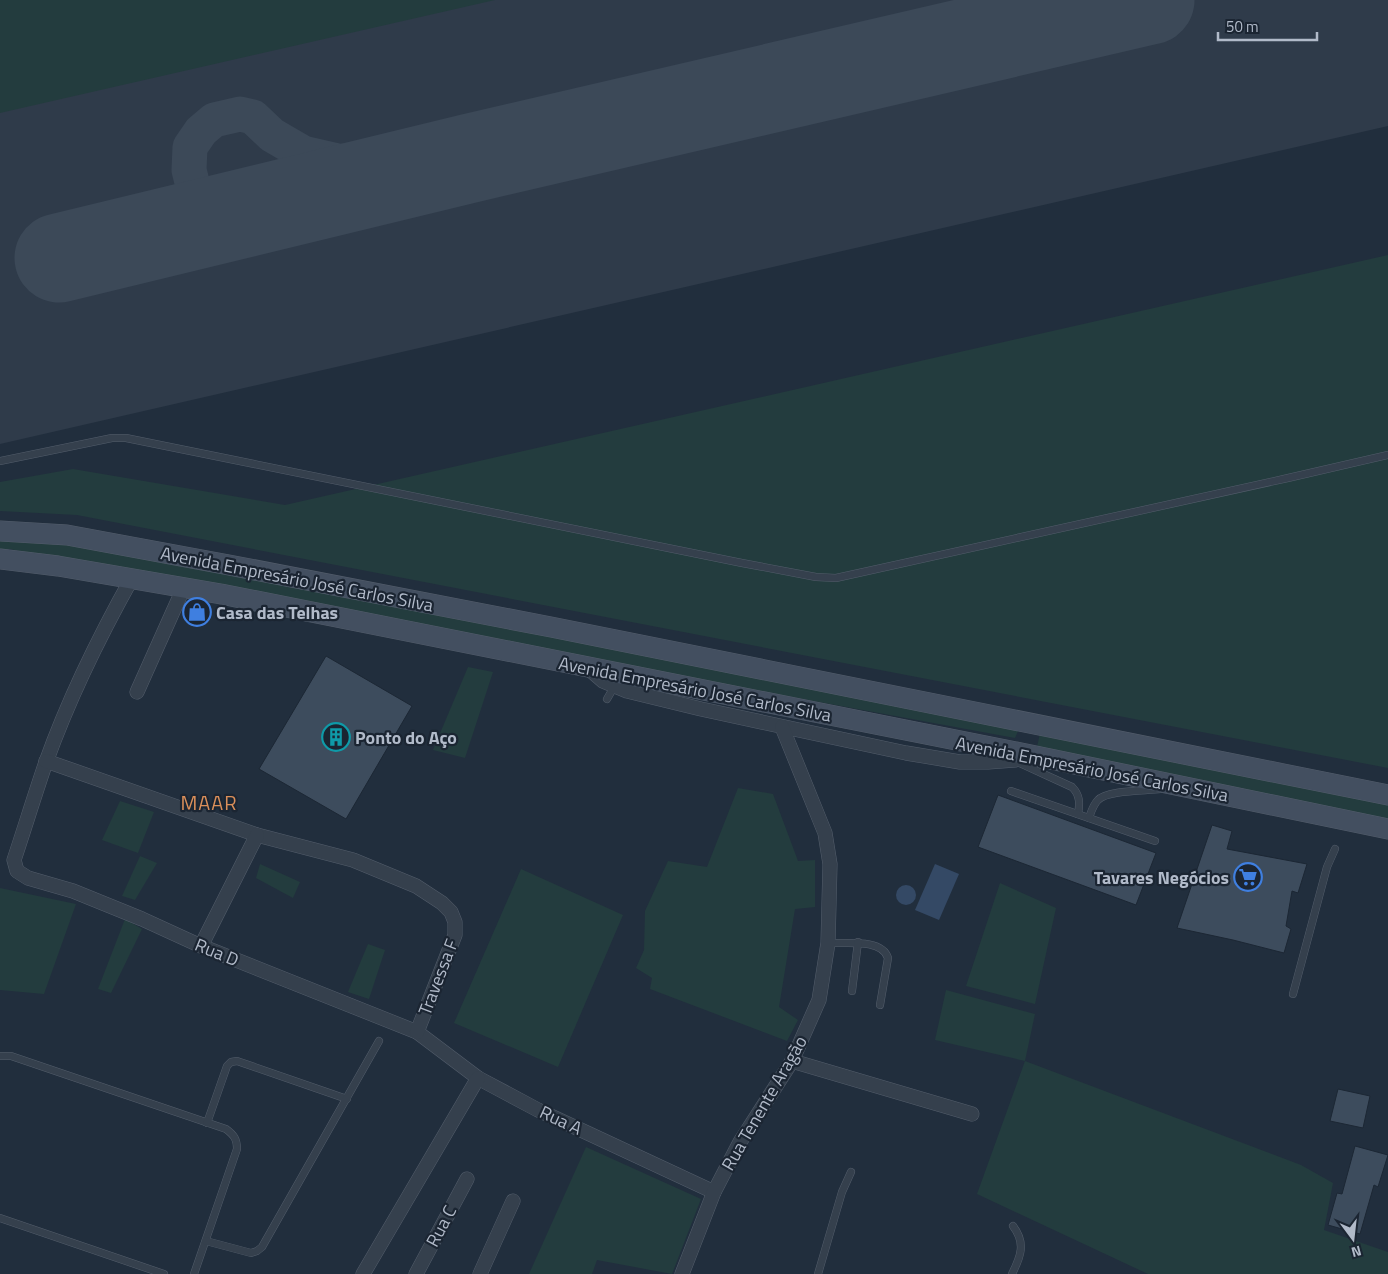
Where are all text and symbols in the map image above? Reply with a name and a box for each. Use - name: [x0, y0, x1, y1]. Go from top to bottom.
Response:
- scale bar: [1218, 10, 1317, 42]
- text: 50 m: [1226, 15, 1259, 38]
- street label: Avenida Empresário José Carlos Silva: [158, 539, 436, 619]
- shop icon: Casa das Telhas: [182, 597, 212, 627]
- place label: Casa das Telhas: [216, 599, 338, 626]
- street label: Avenida Empresário José Carlos Silva: [556, 649, 834, 729]
- building icon: Ponto do Aço: [321, 722, 351, 752]
- place label: Ponto do Aço: [355, 724, 457, 751]
- street label: Avenida Empresário José Carlos Silva: [953, 729, 1231, 809]
- district label: MAAR: [181, 787, 237, 818]
- supermarket icon: Tavares Negócios: [1233, 862, 1263, 892]
- place label: Tavares Negócios: [1094, 864, 1229, 891]
- street label: Rua D: [191, 931, 243, 973]
- street label: Travessa F: [411, 935, 465, 1019]
- street label: Rua Tenente Aragão: [714, 1030, 814, 1176]
- street label: Rua A: [535, 1098, 587, 1142]
- street label: Rua C: [419, 1200, 463, 1251]
- north arrow: [1328, 1214, 1378, 1264]
- text: N: [1349, 1241, 1364, 1263]

